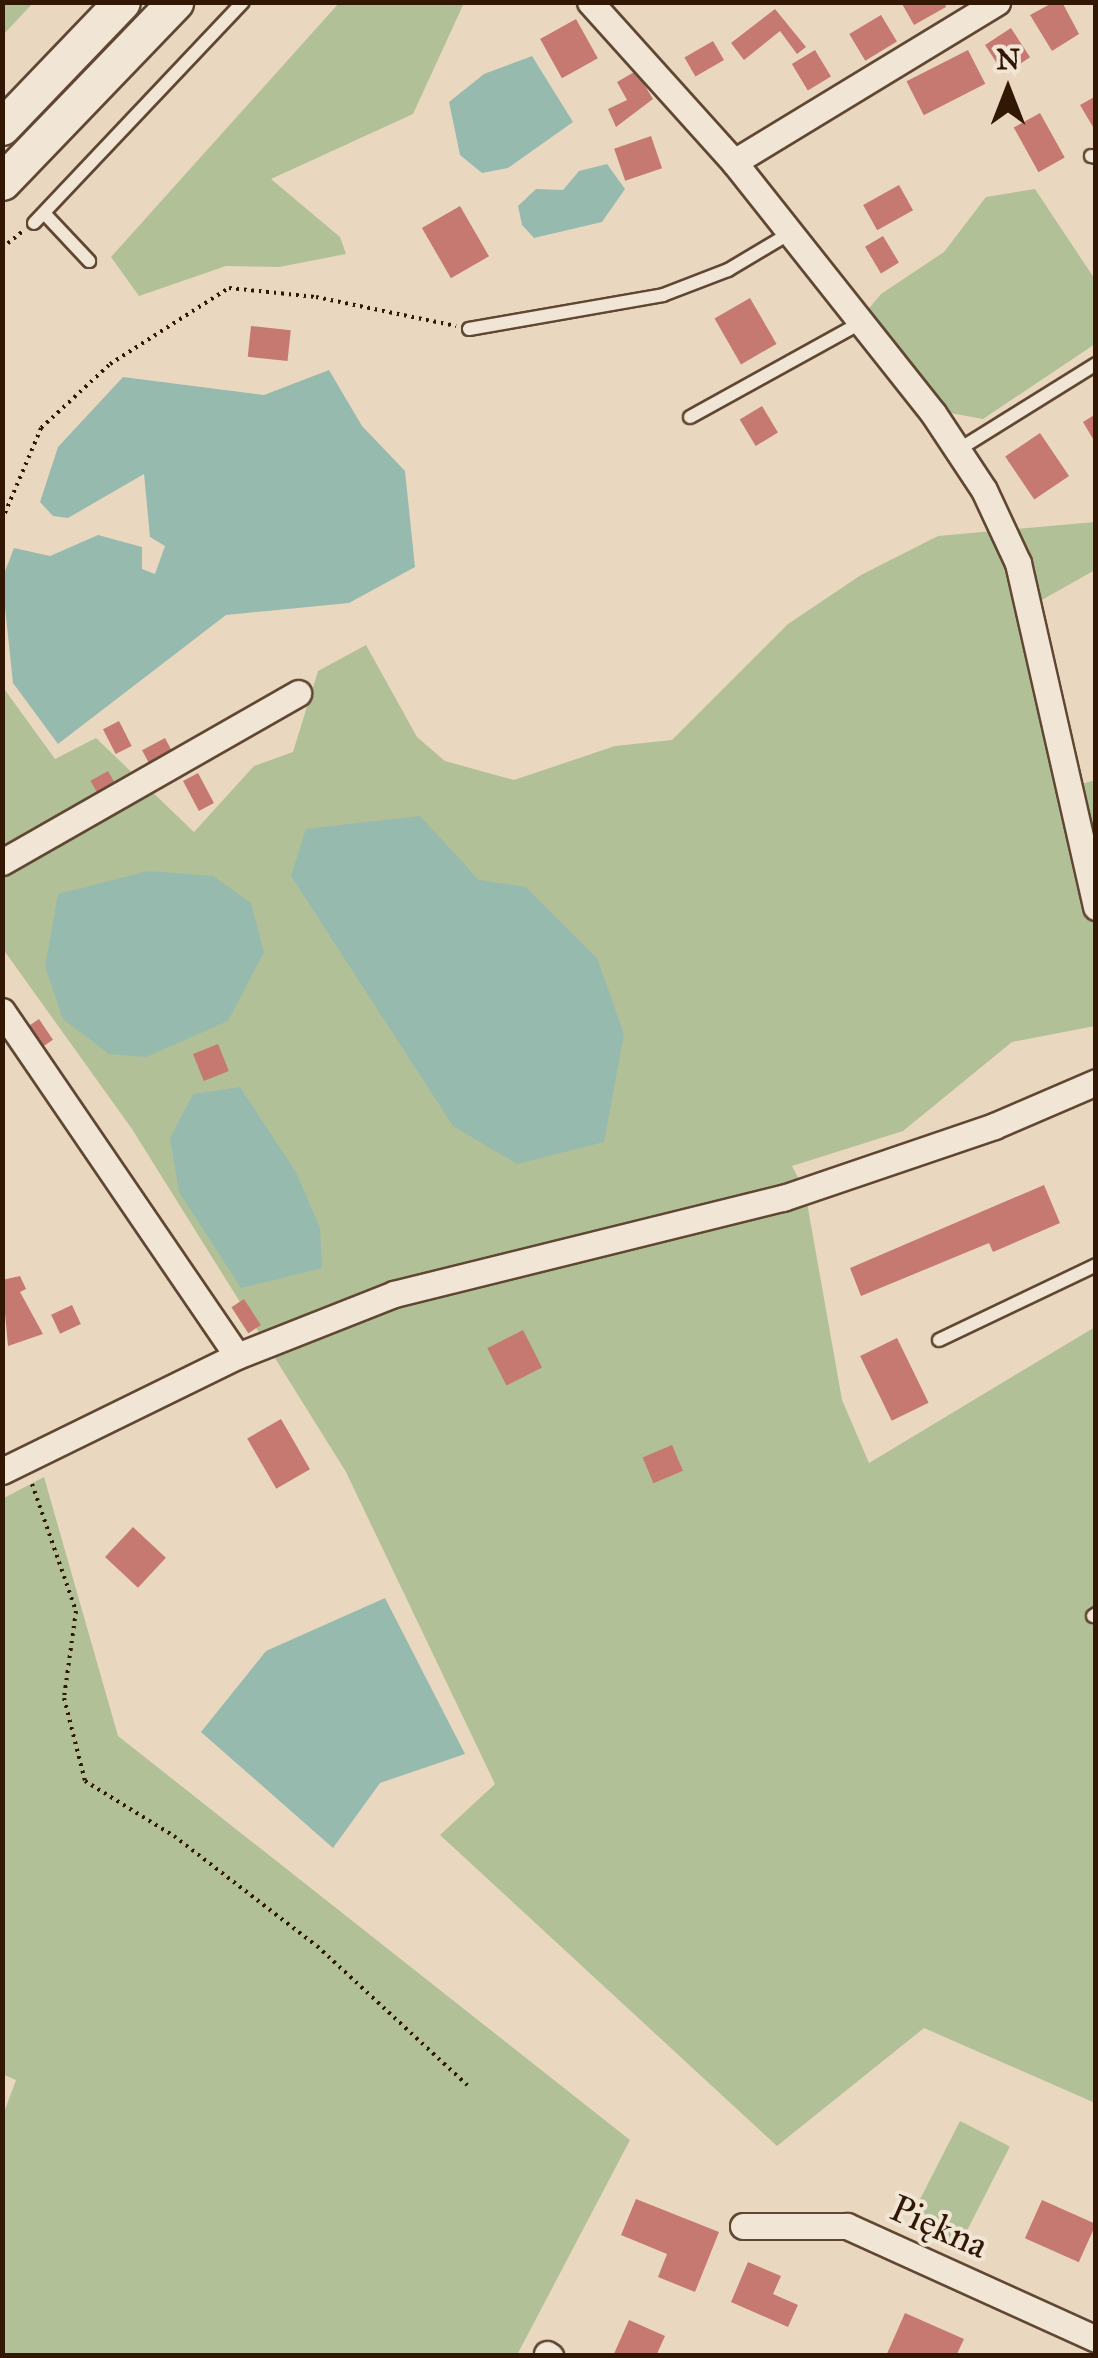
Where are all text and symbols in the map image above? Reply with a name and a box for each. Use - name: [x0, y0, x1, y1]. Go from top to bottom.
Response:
- north arrow: [958, 40, 1058, 140]
- text: N: [996, 42, 1020, 77]
- street label: Piękna: [883, 2185, 995, 2269]

